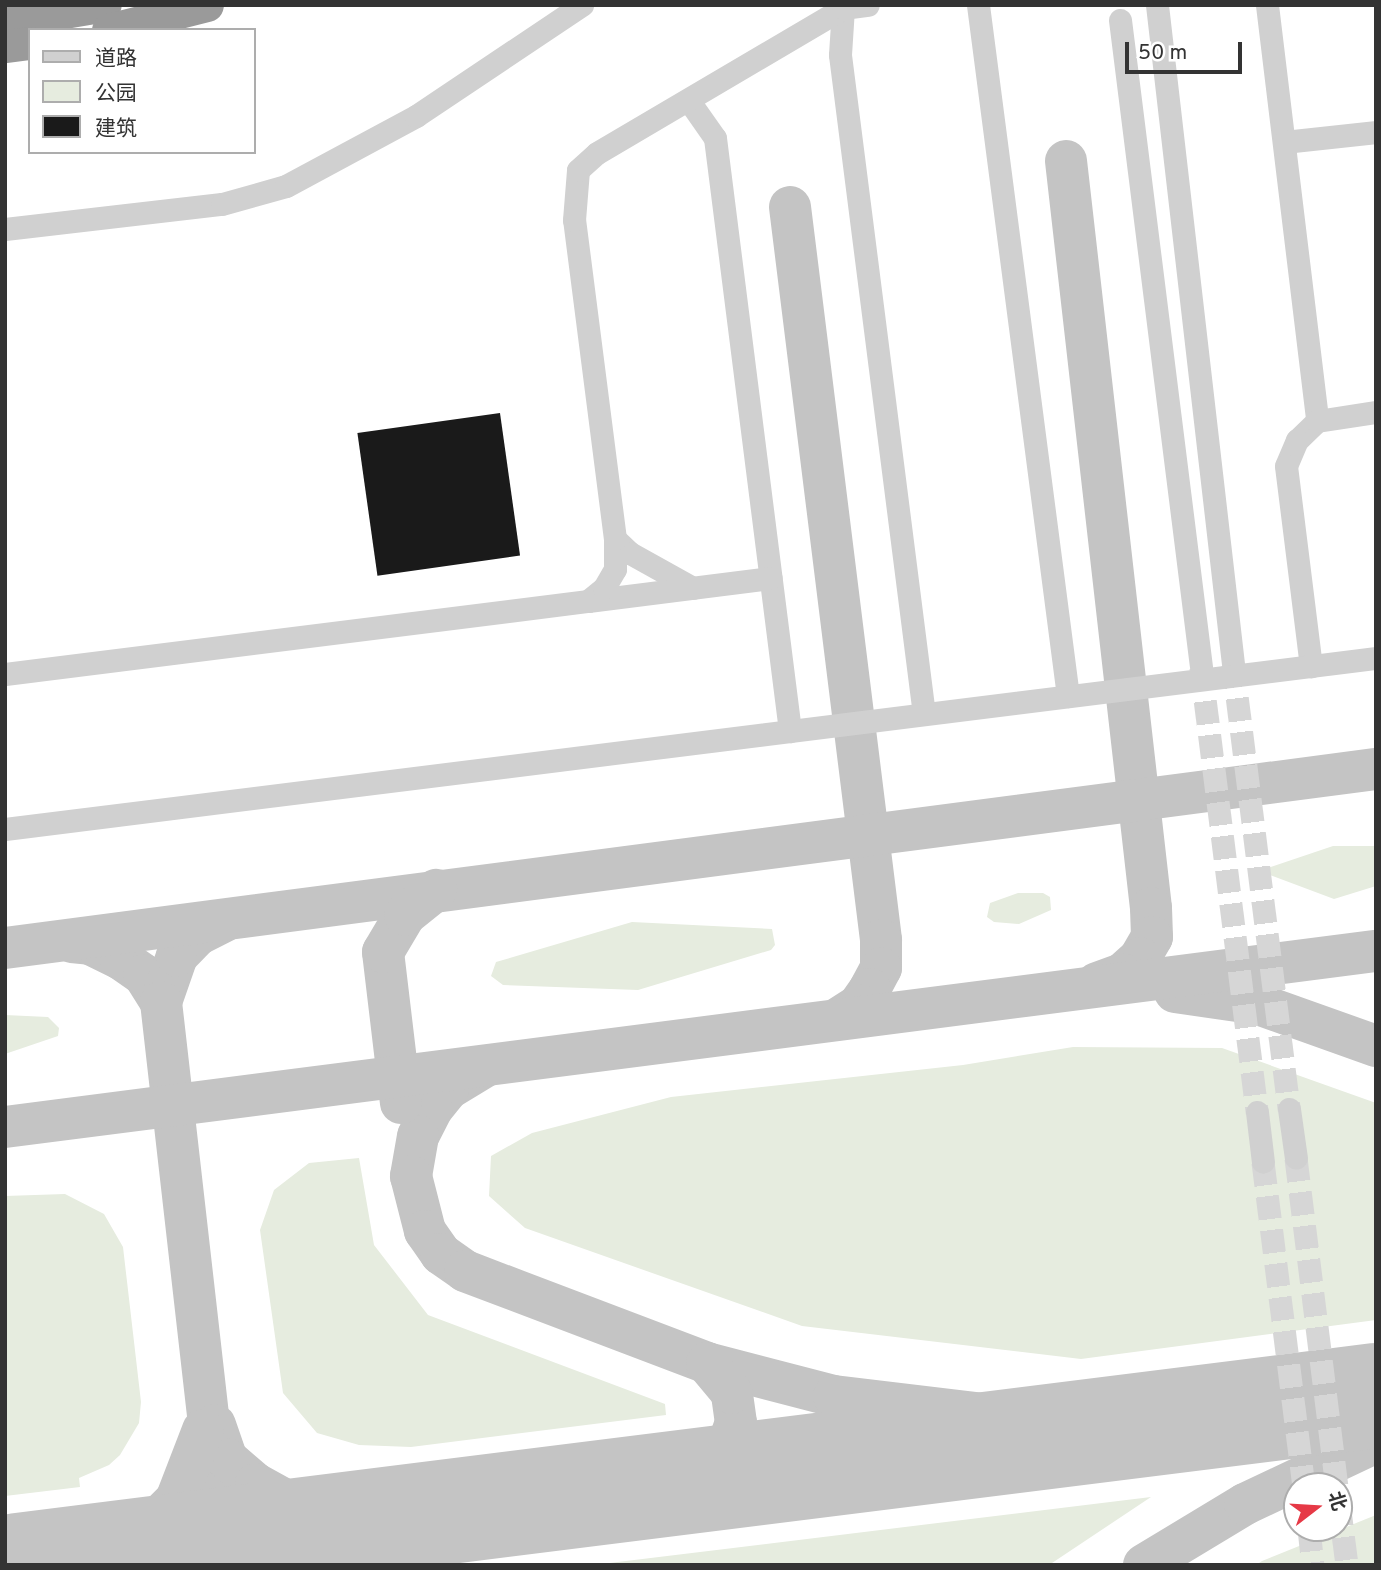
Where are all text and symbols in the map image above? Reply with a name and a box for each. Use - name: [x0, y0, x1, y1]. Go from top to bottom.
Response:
- legend: [28, 28, 256, 154]
- scale bar: [1129, 28, 1246, 72]
- text: 50 m: [1138, 40, 1187, 67]
- text: 道路: [95, 46, 137, 73]
- text: 公园: [95, 81, 137, 108]
- text: 建筑: [95, 116, 137, 143]
- north arrow: [1283, 1472, 1353, 1542]
- text: 北: [1322, 1489, 1350, 1514]

